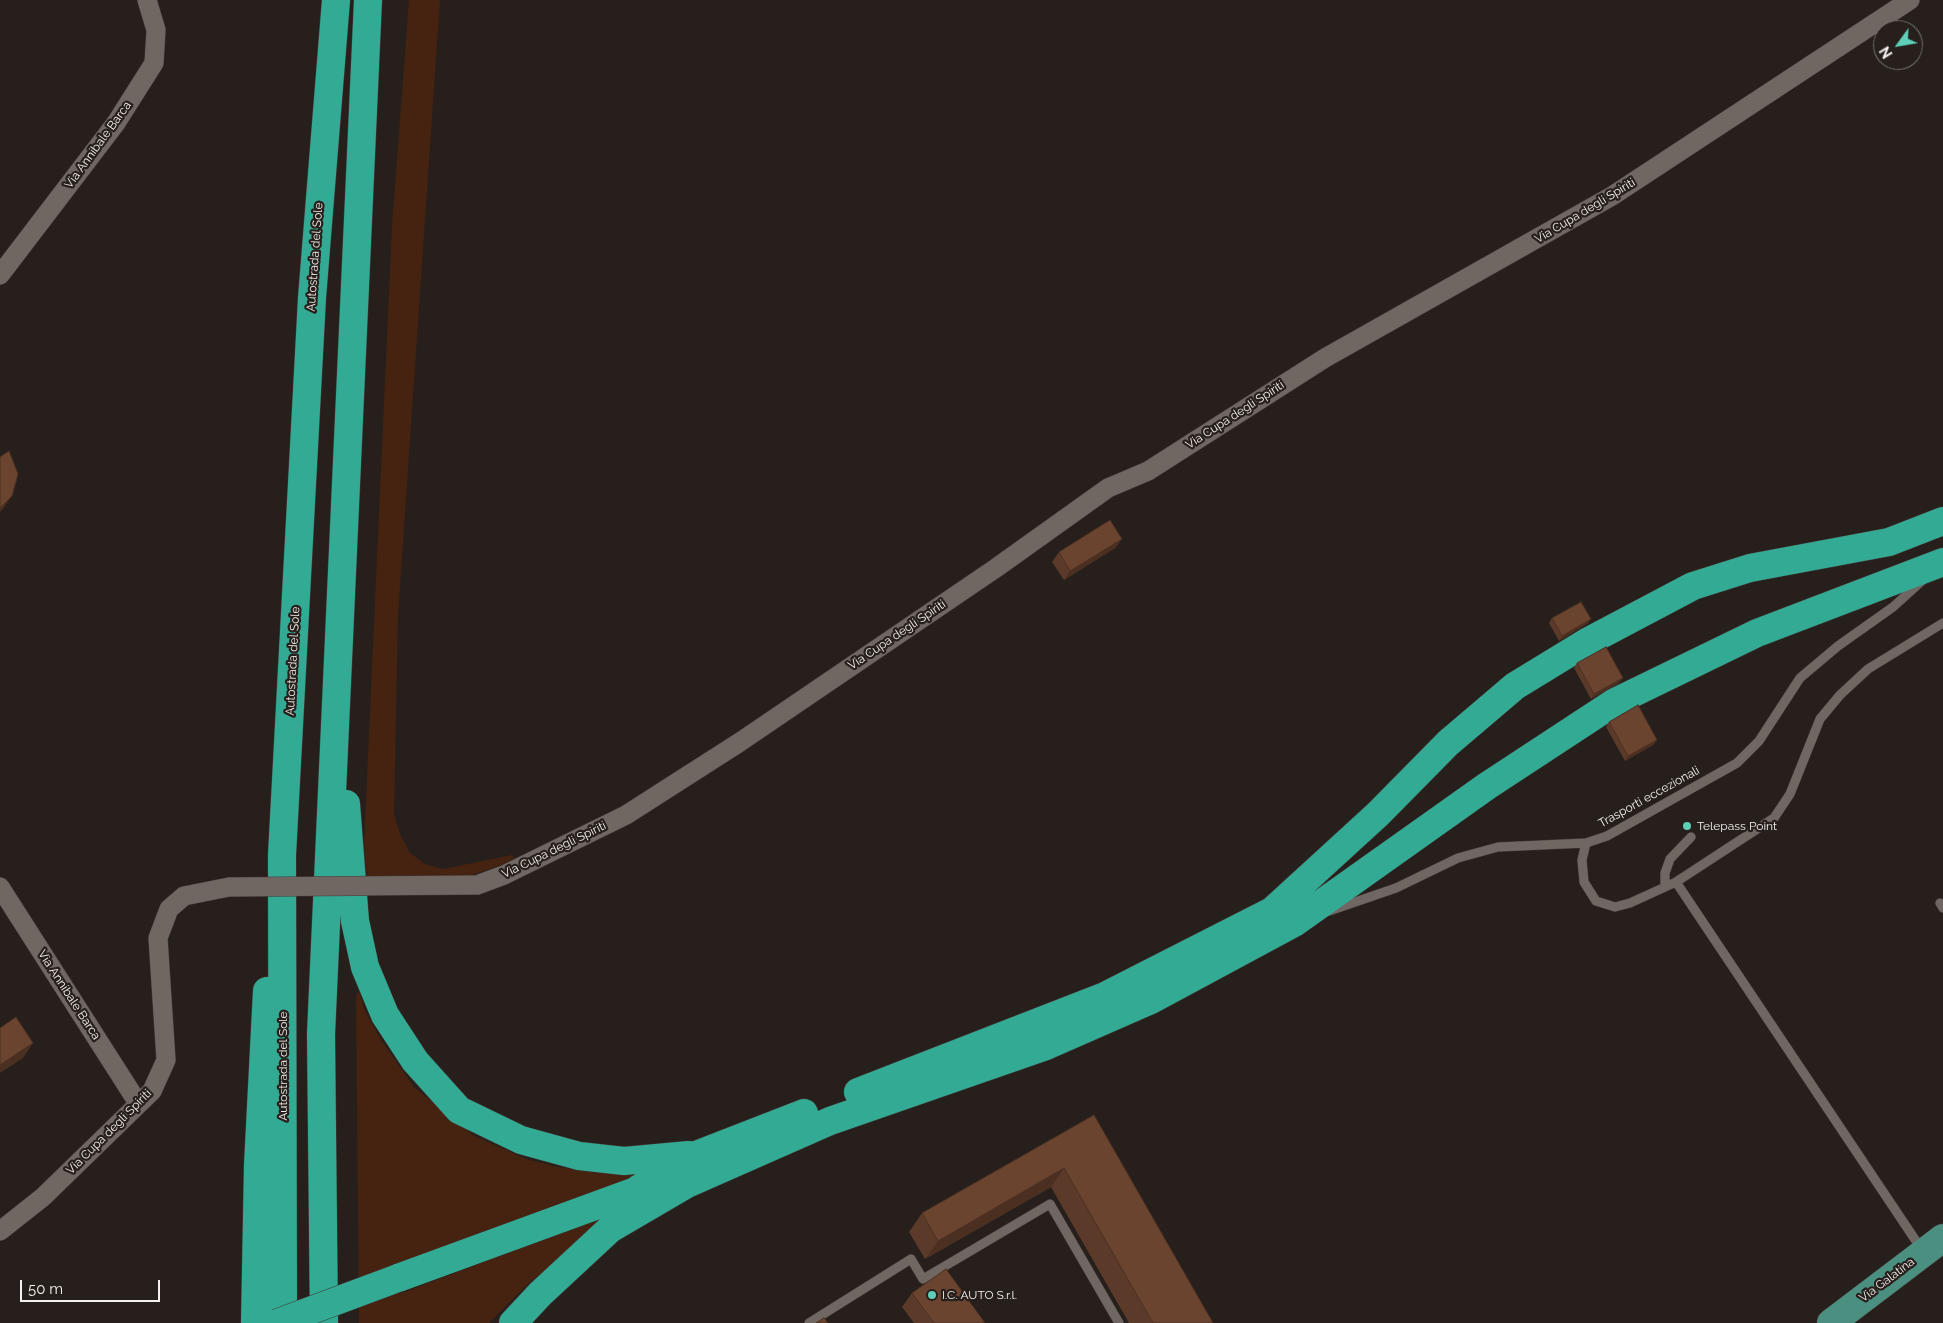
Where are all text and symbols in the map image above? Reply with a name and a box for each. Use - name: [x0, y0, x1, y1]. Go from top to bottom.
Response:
- north arrow: [1873, 20, 1923, 70]
- text: N: [1877, 44, 1896, 61]
- street label: Via Annibale Barca: [62, 99, 134, 191]
- street label: Via Cupa degli Spiriti: [1532, 175, 1638, 247]
- street label: Autostrada del Sole: [304, 202, 326, 312]
- street label: Via Cupa degli Spiriti: [1183, 378, 1287, 452]
- street label: Via Cupa degli Spiriti: [846, 597, 948, 673]
- street label: Autostrada del Sole: [283, 606, 303, 716]
- street label: Trasporti eccezionali: [1596, 763, 1702, 831]
- street label: Via Cupa degli Spiriti: [499, 818, 609, 882]
- place label: Telepass Point: [1697, 819, 1777, 833]
- marker: Telepass Point: [1681, 820, 1693, 832]
- street label: Via Annibale Barca: [35, 947, 103, 1043]
- street label: Autostrada del Sole: [276, 1011, 290, 1121]
- street label: Via Cupa degli Spiriti: [63, 1086, 155, 1178]
- street label: Via Galatina: [1857, 1255, 1917, 1305]
- scale bar: [22, 1270, 162, 1302]
- text: 50 m: [28, 1280, 63, 1298]
- place label: I.C. AUTO S.r.l.: [942, 1288, 1017, 1302]
- marker: I.C. AUTO S.r.l.: [926, 1289, 938, 1301]

